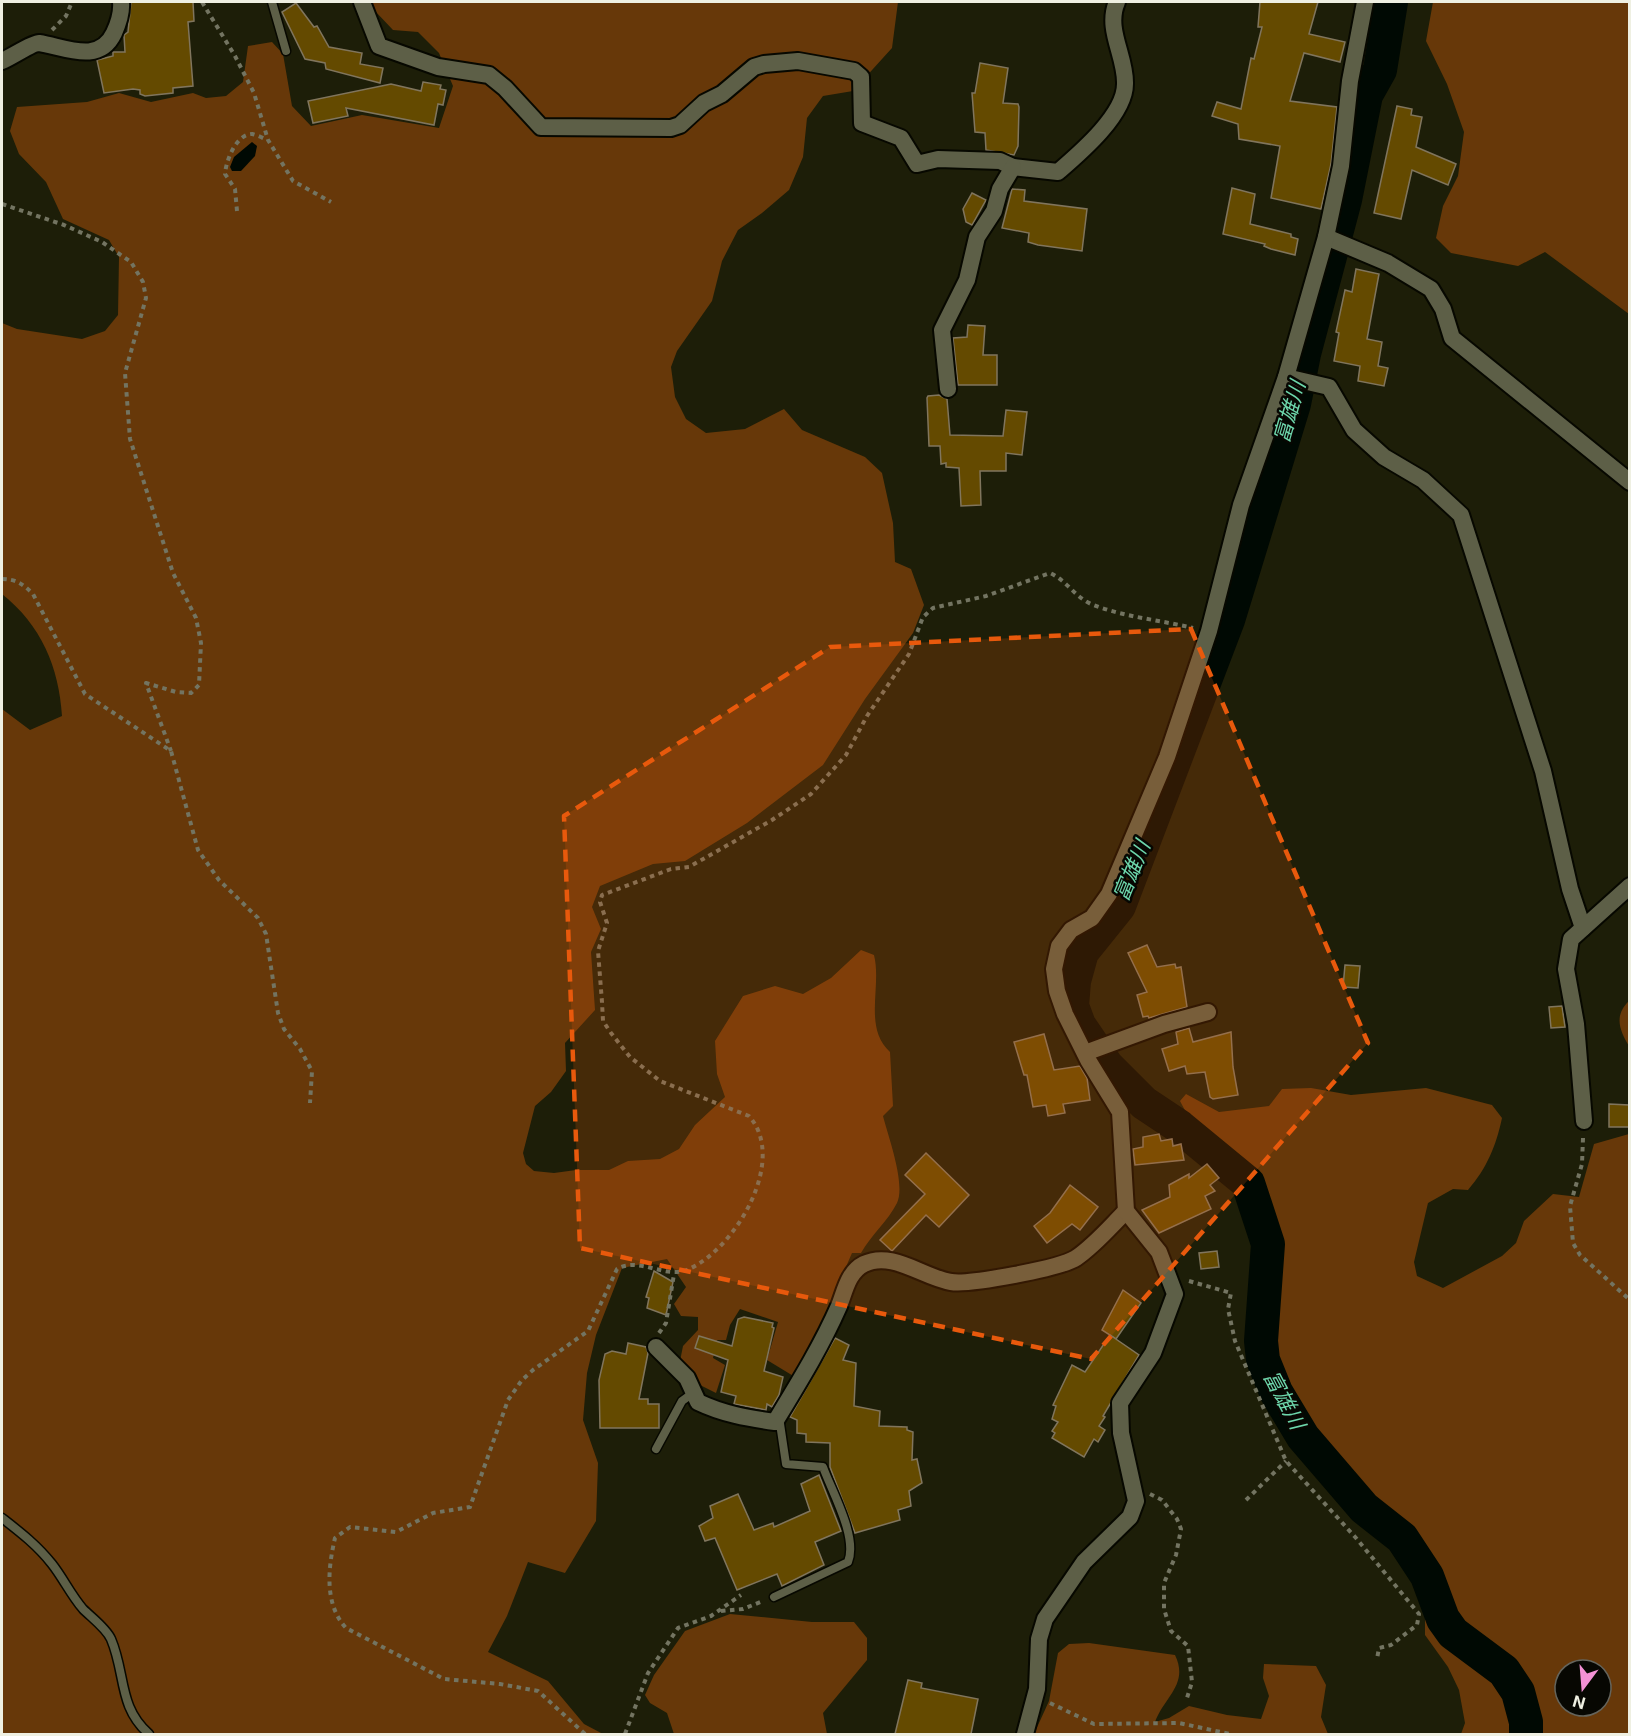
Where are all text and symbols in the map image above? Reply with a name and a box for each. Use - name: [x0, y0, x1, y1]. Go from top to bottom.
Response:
- water label: 富雄川: [1269, 376, 1311, 446]
- water label: 富雄川: [1108, 835, 1156, 905]
- water label: 富雄川: [1259, 1366, 1311, 1435]
- north arrow: [1553, 1658, 1613, 1718]
- text: N: [1570, 1691, 1587, 1714]

